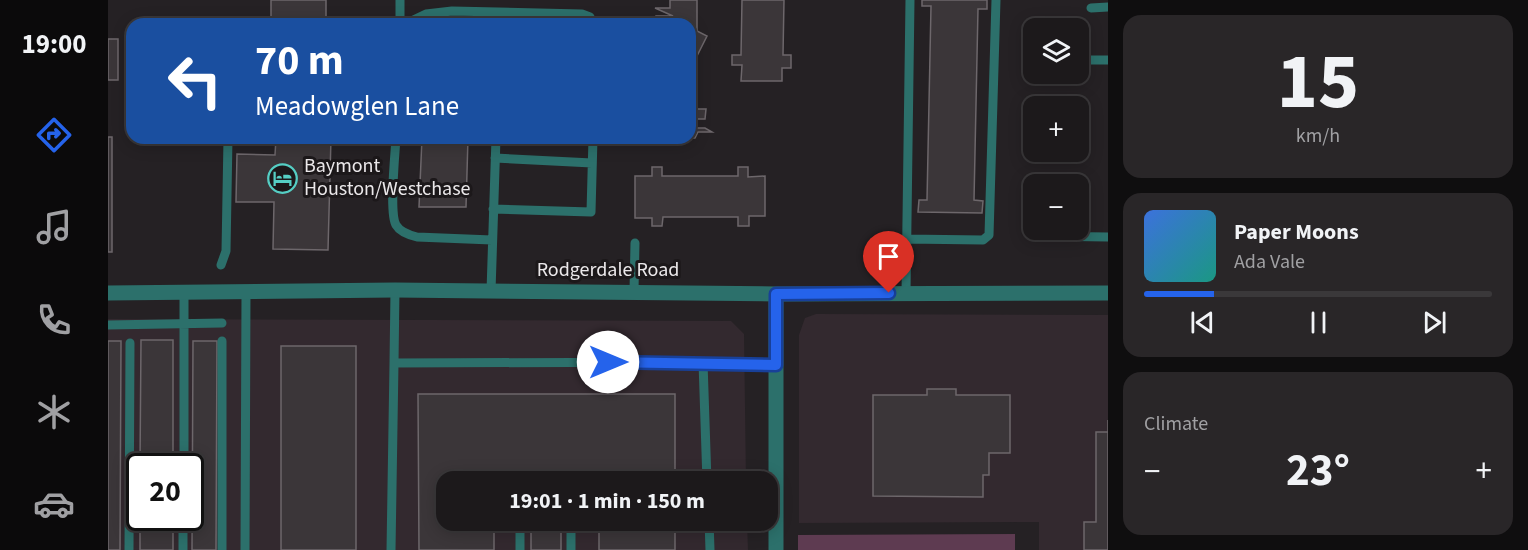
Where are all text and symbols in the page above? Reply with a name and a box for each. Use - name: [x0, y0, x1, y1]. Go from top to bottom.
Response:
- map controls: [1023, 18, 1089, 240]
- button: layers: [1023, 18, 1089, 84]
- text: 19:00: [21, 25, 87, 64]
- text: 15: [1277, 27, 1359, 138]
- text: 70 m: [255, 31, 344, 91]
- icon: left: [156, 42, 234, 120]
- text: Meadowglen Lane: [255, 87, 459, 126]
- button: +: [1023, 96, 1089, 162]
- icon: directions: [33, 114, 75, 156]
- text: km/h: [1296, 122, 1340, 150]
- place label: Baymont Houston/Westchase: [304, 152, 471, 203]
- hotel icon: Baymont Houston/Westchase: [267, 162, 299, 194]
- button: −: [1023, 174, 1089, 240]
- icon: music: [33, 206, 75, 248]
- text: Paper Moons: [1234, 216, 1359, 248]
- pin: [863, 231, 914, 293]
- icon: arrive: [872, 240, 905, 273]
- text: Ada Vale: [1234, 248, 1305, 276]
- street label: Rodgerdale Road: [537, 256, 679, 284]
- icon: phone: [33, 299, 75, 341]
- icon: previous: [1186, 306, 1219, 339]
- icon: pause: [1302, 306, 1335, 339]
- icon: next: [1418, 306, 1451, 339]
- position arrow: [576, 330, 640, 394]
- icon: climate: [33, 391, 75, 433]
- text: Climate: [1144, 410, 1208, 438]
- text: 23°: [1286, 439, 1350, 503]
- text: −: [1144, 448, 1160, 495]
- text: +: [1476, 448, 1492, 495]
- speed limit sign: 20: [126, 453, 204, 531]
- icon: car: [33, 483, 75, 525]
- text: 19:01 · 1 min · 150 m: [509, 485, 705, 517]

